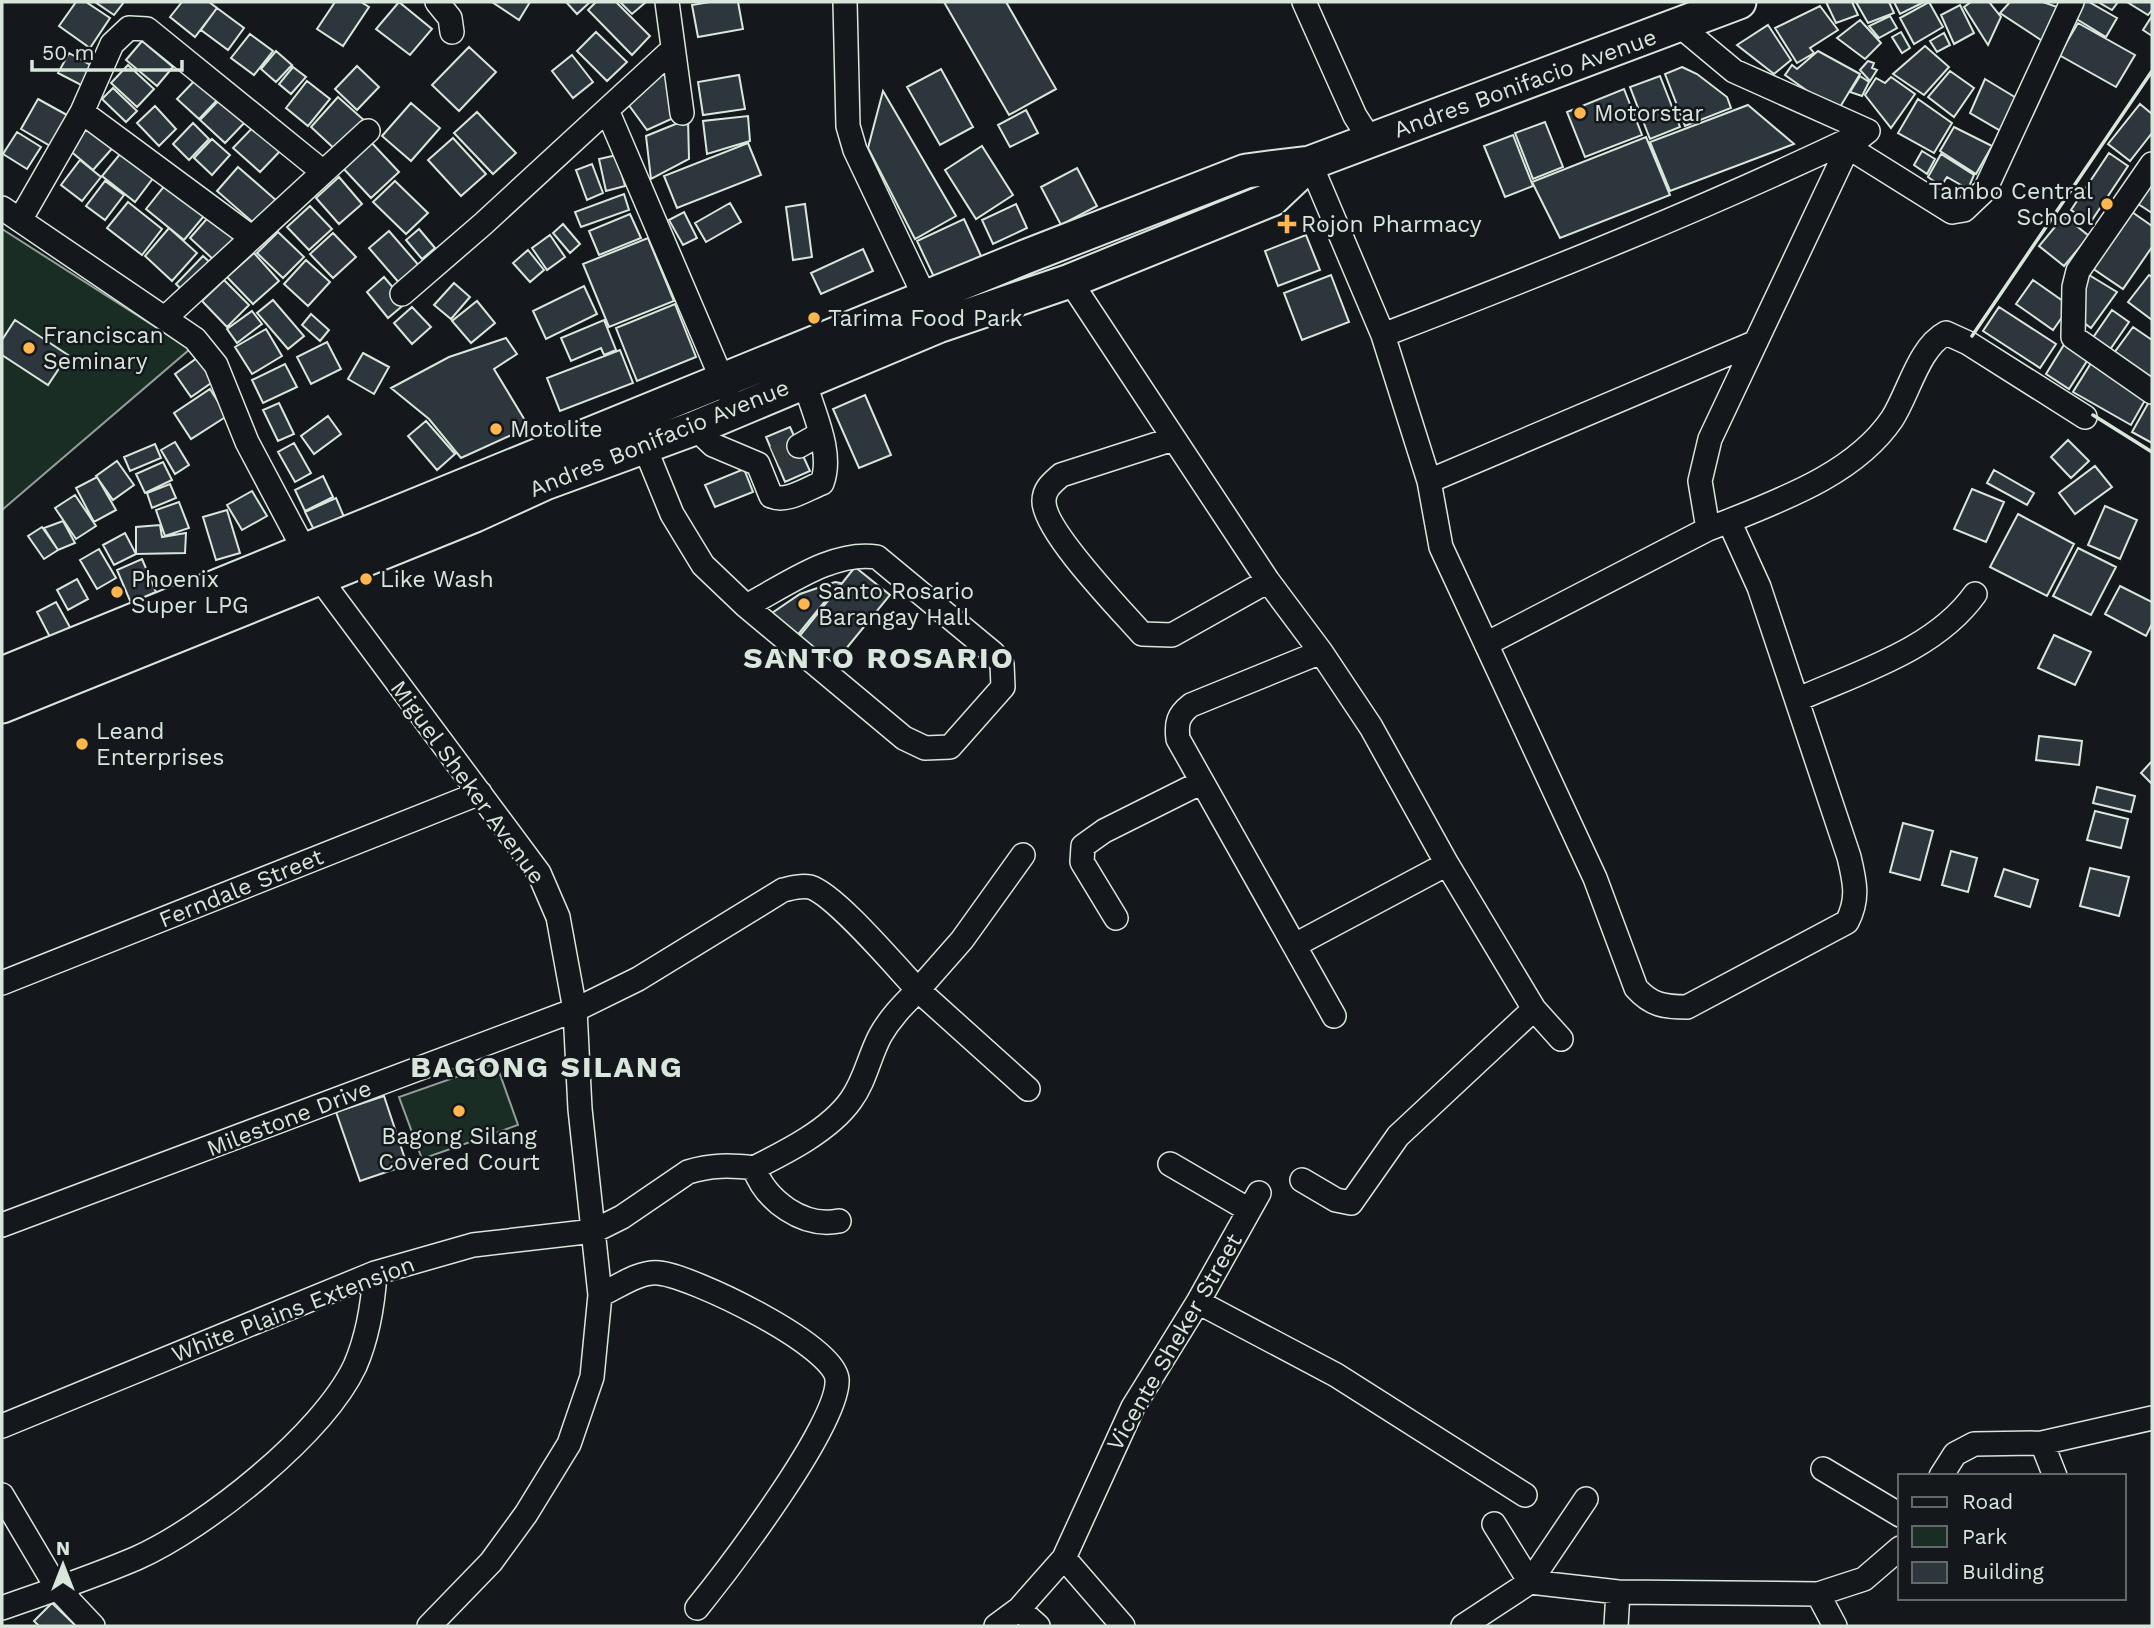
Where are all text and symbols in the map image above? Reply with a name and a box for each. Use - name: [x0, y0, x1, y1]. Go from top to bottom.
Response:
- street label: Andres Bonifacio Avenue: [1390, 23, 1660, 144]
- scale bar: [32, 28, 182, 72]
- text: 50 m: [42, 40, 94, 65]
- place label: Motorstar: [1594, 100, 1704, 127]
- marker: Motorstar: [1572, 105, 1588, 121]
- place label: Tambo Central School: [1929, 178, 2093, 231]
- marker: Tambo Central School: [2099, 196, 2115, 212]
- place label: Rojon Pharmacy: [1301, 211, 1482, 238]
- marker: Rojon Pharmacy: [1279, 216, 1295, 232]
- place label: Tarima Food Park: [828, 305, 1022, 332]
- marker: Tarima Food Park: [806, 310, 822, 326]
- place label: Franciscan Seminary: [43, 322, 164, 375]
- marker: Franciscan Seminary: [21, 340, 37, 356]
- street label: Andres Bonifacio Avenue: [525, 374, 793, 503]
- place label: Motolite: [510, 416, 603, 443]
- marker: Motolite: [488, 421, 504, 437]
- place label: Phoenix Super LPG: [131, 566, 249, 619]
- place label: Like Wash: [380, 566, 494, 593]
- marker: Like Wash: [358, 571, 374, 587]
- place label: Santo Rosario Barangay Hall: [818, 578, 974, 631]
- marker: Phoenix Super LPG: [109, 584, 125, 600]
- marker: Santo Rosario Barangay Hall: [796, 596, 812, 612]
- district label: SANTO ROSARIO: [743, 640, 1015, 675]
- street label: Miguel Sheker Avenue: [385, 675, 550, 889]
- place label: Leand Enterprises: [96, 718, 224, 771]
- marker: Leand Enterprises: [74, 736, 90, 752]
- street label: Ferndale Street: [155, 843, 327, 934]
- district label: BAGONG SILANG: [410, 1049, 684, 1084]
- street label: Milestone Drive: [203, 1075, 375, 1162]
- marker: Bagong Silang Covered Court: [451, 1103, 467, 1119]
- place label: Bagong Silang Covered Court: [378, 1123, 540, 1176]
- street label: Vicente Sheker Street: [1101, 1229, 1248, 1456]
- street label: White Plains Extension: [168, 1251, 418, 1368]
- legend: [1898, 1474, 2126, 1600]
- text: Road: [1962, 1489, 2013, 1514]
- text: Park: [1962, 1524, 2007, 1549]
- north arrow: [28, 1530, 98, 1600]
- text: N: [56, 1537, 70, 1560]
- text: Building: [1962, 1559, 2044, 1584]

